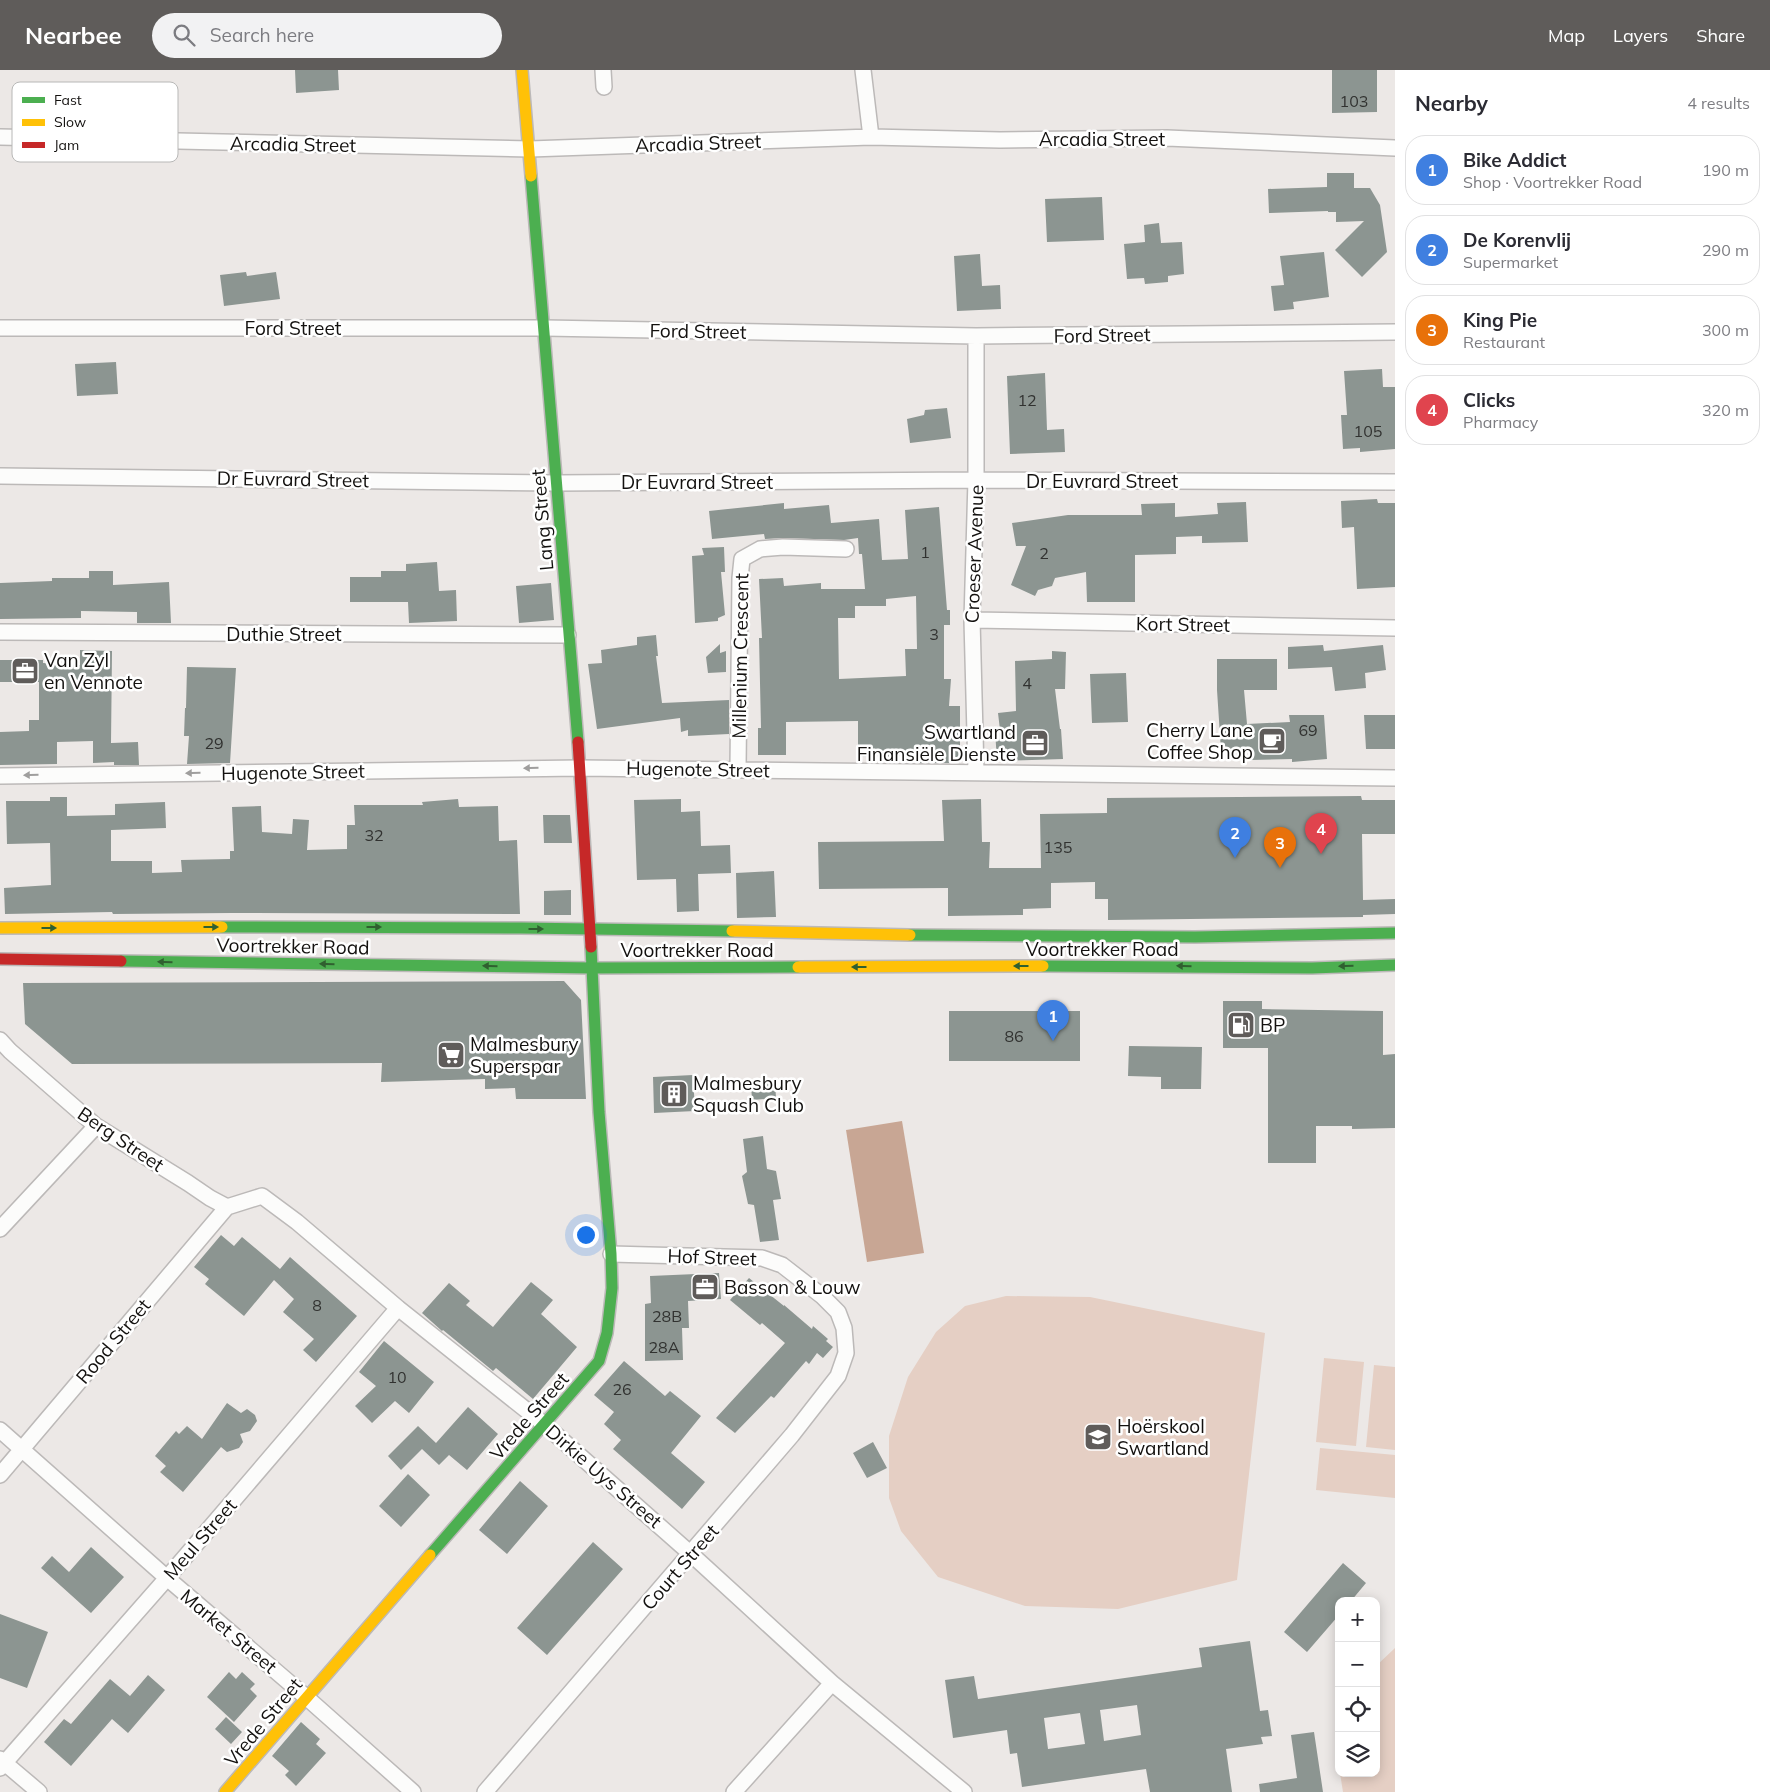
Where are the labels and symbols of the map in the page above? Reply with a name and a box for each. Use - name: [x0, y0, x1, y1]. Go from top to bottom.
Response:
- legend: [12, 82, 178, 162]
- text: Fast: [54, 91, 82, 109]
- house number: 103: [1340, 91, 1368, 111]
- text: Slow: [54, 113, 86, 131]
- street label: Arcadia Street: [1039, 127, 1165, 151]
- street label: Arcadia Street: [634, 129, 762, 157]
- street label: Arcadia Street: [230, 131, 357, 157]
- text: Jam: [54, 136, 79, 154]
- street label: Ford Street: [245, 316, 342, 340]
- street label: Ford Street: [649, 318, 747, 344]
- street label: Ford Street: [1053, 322, 1151, 348]
- house number: 12: [1017, 390, 1037, 410]
- house number: 105: [1354, 421, 1382, 441]
- street label: Dr Euvrard Street: [217, 466, 370, 492]
- street label: Lang Street: [526, 468, 558, 572]
- street label: Dr Euvrard Street: [1026, 469, 1178, 493]
- street label: Dr Euvrard Street: [621, 470, 773, 494]
- street label: Croeser Avenue: [960, 484, 988, 624]
- house number: 1: [920, 542, 930, 562]
- house number: 2: [1039, 543, 1049, 563]
- street label: Millenium Crescent: [727, 573, 753, 739]
- street label: Kort Street: [1136, 611, 1231, 637]
- street label: Duthie Street: [226, 622, 342, 646]
- house number: 3: [929, 624, 939, 644]
- place label: Van Zyl en Vennote: [44, 648, 143, 694]
- office icon: Van Zyl en Vennote: [10, 656, 40, 686]
- house number: 4: [1022, 673, 1032, 693]
- place label: Cherry Lane Coffee Shop: [1146, 718, 1253, 764]
- place label: Swartland Finansiële Dienste: [857, 720, 1016, 766]
- house number: 69: [1298, 720, 1318, 740]
- cafe icon: Cherry Lane Coffee Shop: [1257, 726, 1287, 756]
- office icon: Swartland Finansiële Dienste: [1020, 728, 1050, 758]
- house number: 29: [204, 733, 224, 753]
- street label: Hugenote Street: [626, 756, 770, 782]
- street label: Hugenote Street: [221, 759, 365, 785]
- one-way arrow: [523, 764, 539, 772]
- one-way arrow: [185, 769, 201, 777]
- one-way arrow: [23, 772, 39, 780]
- pin: 4: [1305, 813, 1337, 854]
- pin: 2: [1219, 817, 1251, 858]
- house number: 32: [364, 825, 384, 845]
- pin: 3: [1264, 827, 1296, 868]
- house number: 135: [1044, 837, 1072, 857]
- one-way arrow: [203, 923, 219, 931]
- one-way arrow: [41, 924, 57, 932]
- one-way arrow: [366, 924, 382, 932]
- one-way arrow: [528, 925, 544, 933]
- street label: Voortrekker Road: [216, 933, 370, 959]
- street label: Voortrekker Road: [1025, 937, 1179, 961]
- street label: Voortrekker Road: [620, 938, 774, 962]
- one-way arrow: [157, 957, 173, 965]
- one-way arrow: [319, 960, 335, 968]
- one-way arrow: [482, 962, 498, 970]
- one-way arrow: [1013, 962, 1029, 970]
- one-way arrow: [1176, 962, 1192, 970]
- one-way arrow: [851, 963, 867, 971]
- one-way arrow: [1338, 963, 1354, 971]
- pin: 1: [1037, 1000, 1069, 1041]
- fuel station icon: BP: [1226, 1010, 1256, 1040]
- place label: BP: [1260, 1013, 1285, 1037]
- house number: 86: [1004, 1026, 1024, 1046]
- place label: Malmesbury Superspar: [470, 1032, 579, 1078]
- supermarket icon: Malmesbury Superspar: [436, 1040, 466, 1070]
- place label: Malmesbury Squash Club: [693, 1071, 804, 1117]
- building icon: Malmesbury Squash Club: [659, 1079, 689, 1109]
- street label: Berg Street: [73, 1101, 169, 1177]
- your location: [573, 1222, 599, 1248]
- street label: Hof Street: [667, 1243, 757, 1271]
- office icon: Basson & Louw: [690, 1272, 720, 1302]
- place label: Basson & Louw: [724, 1275, 860, 1299]
- street label: Rood Street: [71, 1293, 156, 1388]
- house number: 8: [312, 1295, 322, 1315]
- house number: 28B: [652, 1306, 682, 1326]
- house number: 28A: [649, 1337, 680, 1357]
- house number: 10: [387, 1367, 407, 1387]
- street label: Vrede Street: [484, 1367, 574, 1465]
- house number: 26: [612, 1379, 632, 1399]
- place label: Hoërskool Swartland: [1117, 1414, 1209, 1460]
- street label: Dirkie Uys Street: [541, 1419, 667, 1533]
- school or university icon: Hoërskool Swartland: [1083, 1422, 1113, 1452]
- street label: Meul Street: [158, 1493, 242, 1584]
- street label: Court Street: [636, 1519, 724, 1615]
- street label: Market Street: [176, 1584, 282, 1679]
- street label: Vrede Street: [219, 1672, 307, 1771]

